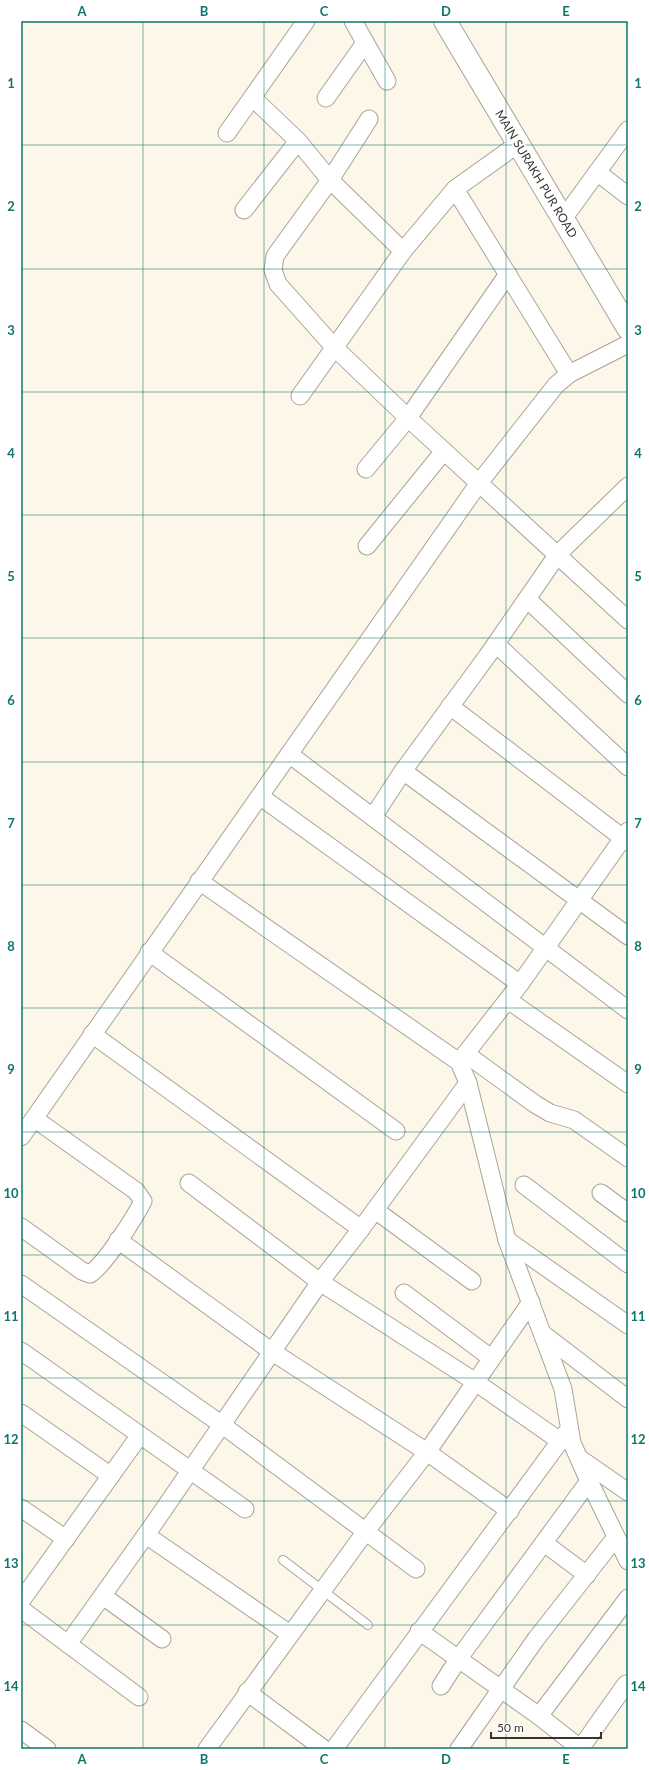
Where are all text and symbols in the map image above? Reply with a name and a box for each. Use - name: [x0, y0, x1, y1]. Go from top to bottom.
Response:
- text: A: [76, 3, 87, 19]
- text: B: [200, 3, 209, 19]
- text: C: [320, 3, 329, 19]
- text: D: [441, 3, 451, 19]
- text: E: [562, 3, 570, 19]
- text: 1: [7, 75, 15, 91]
- text: 1: [634, 75, 642, 91]
- street label: MAIN SURAKH PUR ROAD: [492, 107, 581, 240]
- text: 2: [7, 198, 15, 214]
- text: 2: [634, 198, 642, 214]
- text: 3: [7, 322, 15, 338]
- text: 3: [634, 322, 642, 338]
- text: 4: [7, 445, 15, 461]
- text: 4: [634, 445, 642, 461]
- text: 5: [7, 568, 15, 584]
- text: 5: [634, 568, 642, 584]
- text: 6: [7, 692, 15, 708]
- text: 6: [634, 692, 642, 708]
- text: 7: [7, 815, 15, 831]
- text: 7: [634, 815, 642, 831]
- text: 8: [7, 938, 15, 954]
- text: 8: [634, 938, 642, 954]
- text: 9: [7, 1061, 15, 1077]
- text: 9: [634, 1061, 642, 1077]
- text: 10: [3, 1185, 19, 1201]
- text: 10: [630, 1185, 646, 1201]
- text: 11: [3, 1308, 19, 1324]
- text: 11: [630, 1308, 646, 1324]
- text: 12: [3, 1431, 19, 1447]
- text: 12: [630, 1431, 646, 1447]
- text: 13: [3, 1555, 19, 1571]
- text: 13: [630, 1555, 646, 1571]
- text: 14: [3, 1678, 19, 1694]
- text: 14: [630, 1678, 646, 1694]
- scale bar: [491, 1714, 601, 1740]
- text: 50 m: [497, 1720, 524, 1735]
- text: A: [76, 1751, 87, 1767]
- text: B: [200, 1751, 209, 1767]
- text: C: [320, 1751, 329, 1767]
- text: D: [441, 1751, 451, 1767]
- text: E: [562, 1751, 570, 1767]

